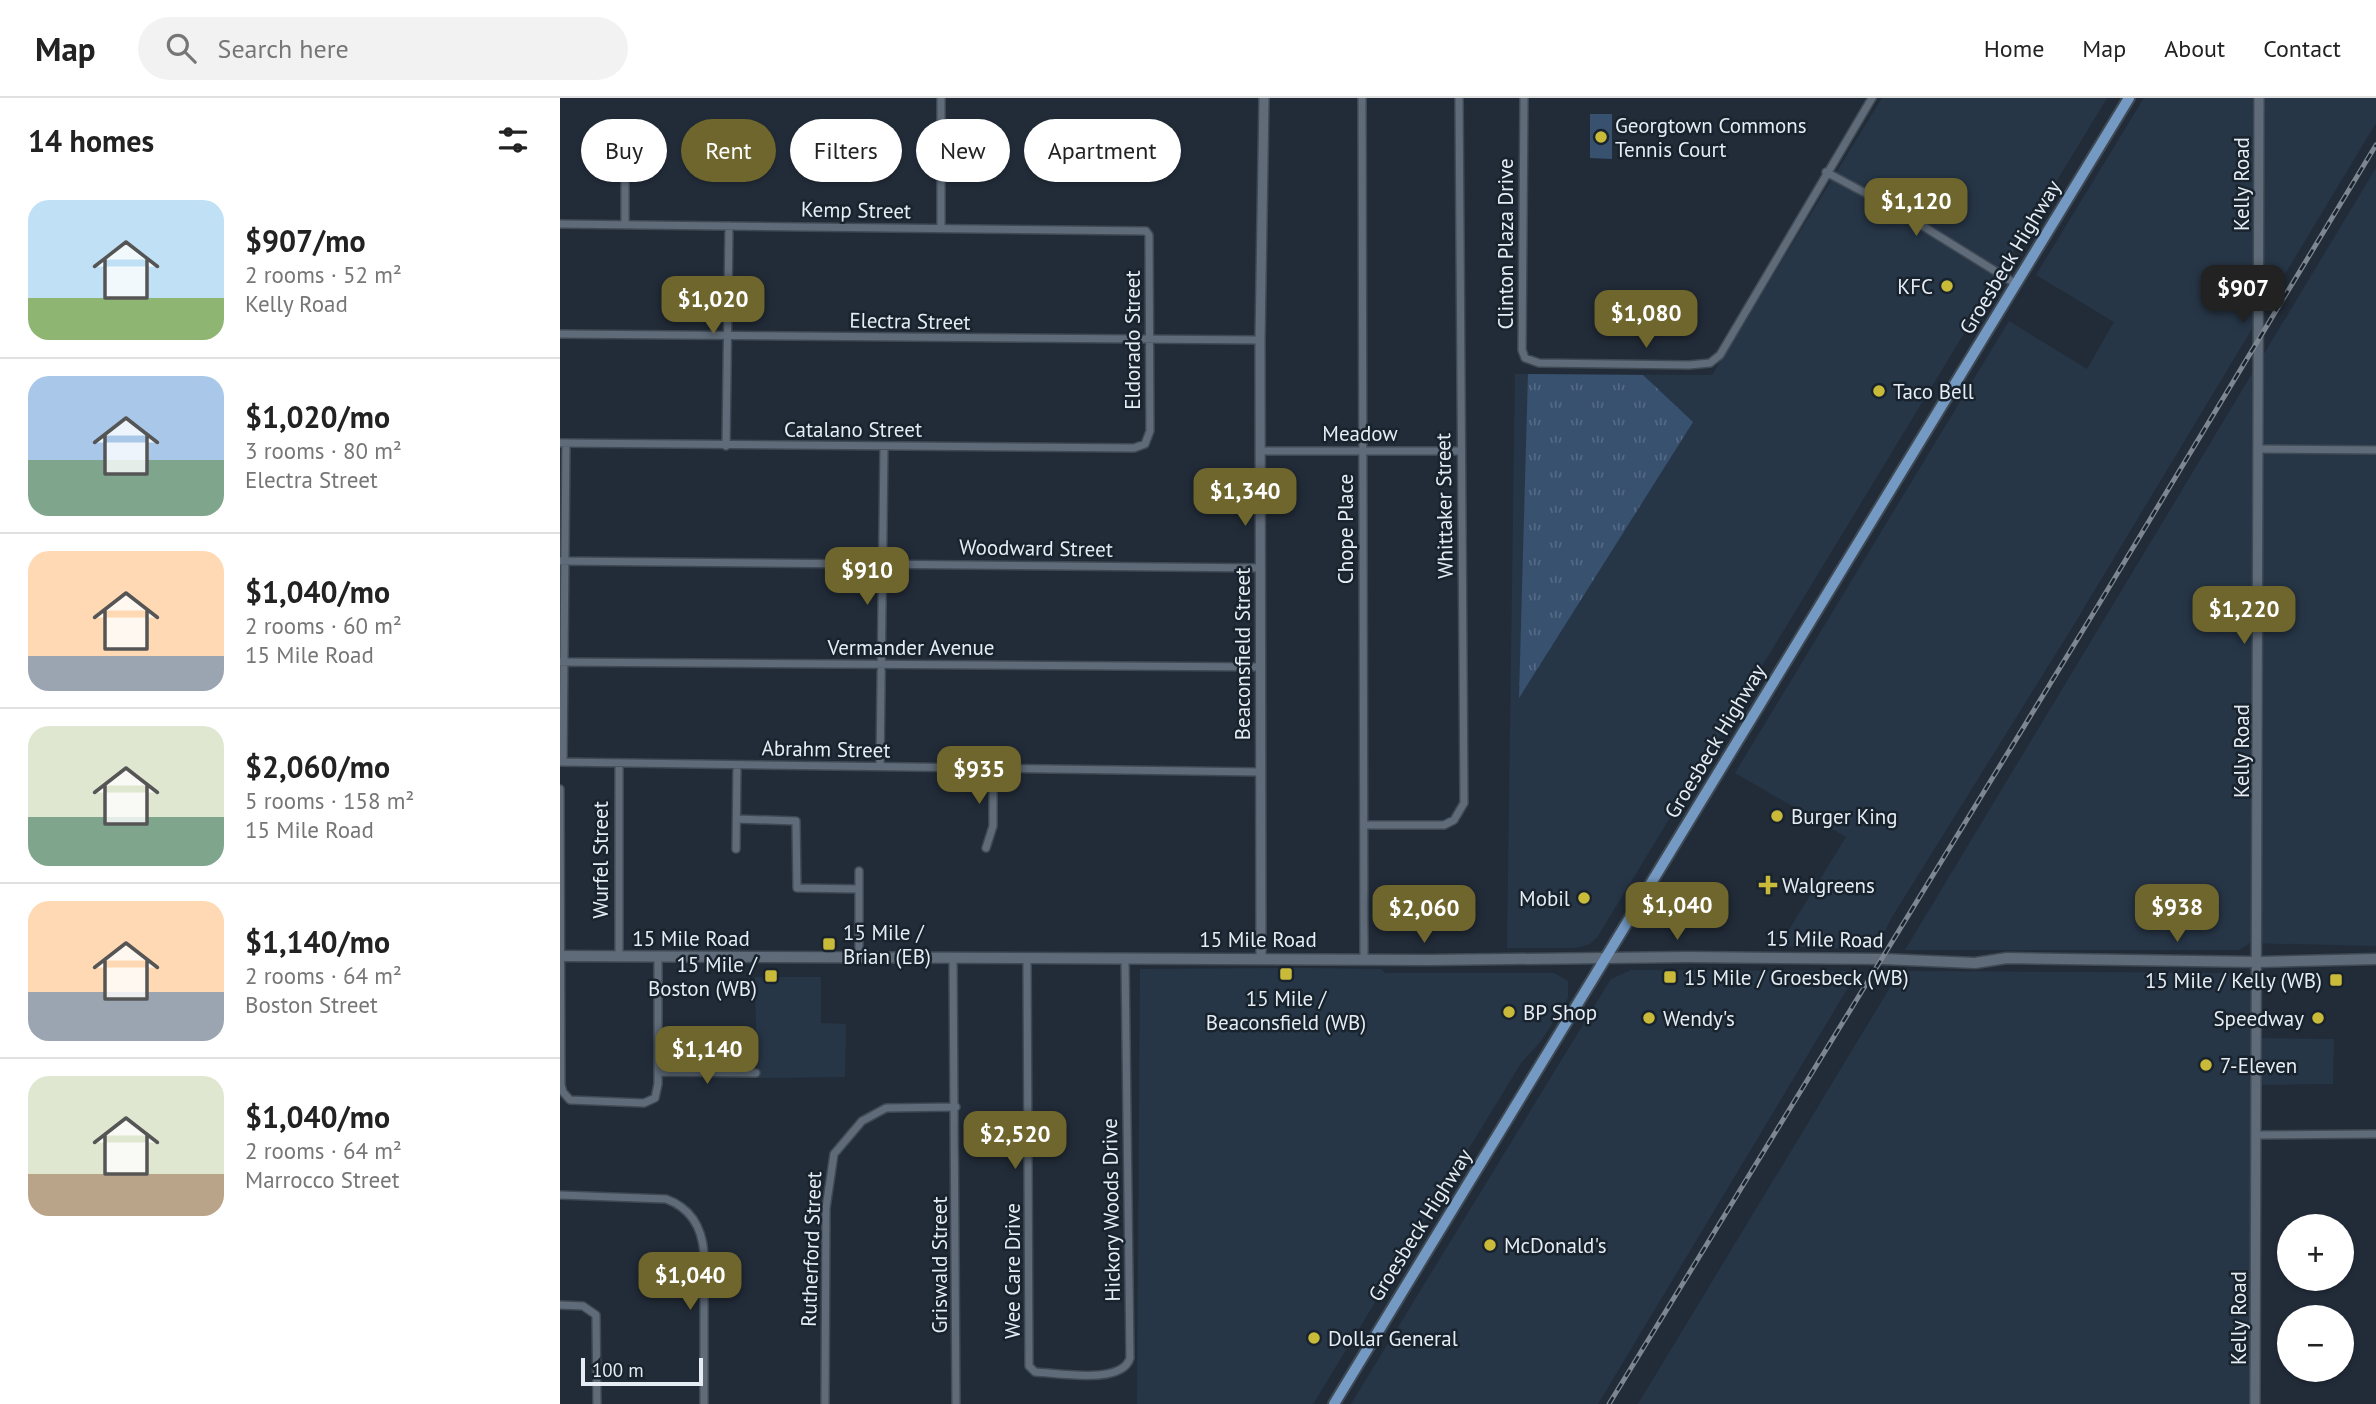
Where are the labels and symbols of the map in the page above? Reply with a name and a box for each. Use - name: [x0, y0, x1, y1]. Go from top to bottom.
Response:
- place label: Georgtown Commons Tennis Court: [1615, 112, 1807, 163]
- marker: Georgtown Commons Tennis Court: [1593, 129, 1609, 145]
- street label: Kelly Road: [2228, 137, 2255, 231]
- street label: Clinton Plaza Drive: [1492, 158, 1519, 330]
- street label: Groesbeck Highway: [1953, 175, 2067, 339]
- pin: $1,120: [1859, 178, 1973, 238]
- street label: Kemp Street: [801, 196, 911, 224]
- pin: $907: [2202, 266, 2284, 325]
- street label: Eldorado Street: [1119, 270, 1146, 410]
- place label: KFC: [1897, 273, 1933, 300]
- pin: $1,020: [656, 276, 770, 336]
- marker: KFC: [1939, 278, 1955, 294]
- pin: $1,080: [1589, 290, 1703, 350]
- street label: Electra Street: [849, 306, 971, 336]
- place label: Taco Bell: [1893, 378, 1974, 405]
- marker: Taco Bell: [1871, 383, 1887, 399]
- street label: Catalano Street: [784, 416, 922, 443]
- street label: Meadow: [1322, 420, 1398, 447]
- street label: Whittaker Street: [1429, 433, 1459, 579]
- pin: $1,340: [1188, 468, 1302, 528]
- street label: Chope Place: [1332, 474, 1359, 584]
- street label: Woodward Street: [959, 533, 1113, 563]
- pin: $910: [826, 547, 908, 607]
- street label: Beaconsfield Street: [1229, 568, 1256, 740]
- pin: $1,220: [2187, 587, 2301, 646]
- street label: Vermander Avenue: [826, 634, 995, 661]
- street label: Groesbeck Highway: [1658, 659, 1772, 823]
- street label: Kelly Road: [2228, 704, 2255, 798]
- street label: Abrahm Street: [761, 734, 891, 764]
- pin: $935: [938, 746, 1020, 806]
- street label: Wurfel Street: [587, 801, 614, 919]
- place label: Burger King: [1791, 803, 1898, 830]
- marker: Burger King: [1769, 808, 1785, 824]
- place label: Walgreens: [1782, 872, 1875, 899]
- marker: Walgreens: [1760, 877, 1776, 893]
- pin: $1,040: [1620, 882, 1734, 942]
- pin: $938: [2136, 884, 2218, 944]
- place label: Mobil: [1519, 885, 1570, 912]
- pin: $2,060: [1367, 886, 1481, 945]
- marker: Mobil: [1576, 890, 1592, 906]
- place label: 15 Mile / Brian (EB): [843, 919, 931, 970]
- street label: 15 Mile Road: [1766, 924, 1884, 954]
- street label: 15 Mile Road: [632, 925, 750, 952]
- street label: 15 Mile Road: [1199, 926, 1317, 953]
- marker: 15 Mile / Brian (EB): [821, 936, 837, 952]
- place label: 15 Mile / Boston (WB): [648, 951, 759, 1002]
- place label: 15 Mile / Groesbeck (WB): [1684, 964, 1909, 991]
- marker: 15 Mile / Beaconsfield (WB): [1278, 966, 1294, 982]
- place label: 15 Mile / Kelly (WB): [2145, 967, 2322, 994]
- marker: 15 Mile / Boston (WB): [763, 968, 779, 984]
- marker: 15 Mile / Groesbeck (WB): [1662, 969, 1678, 985]
- marker: 15 Mile / Kelly (WB): [2328, 972, 2344, 988]
- place label: 15 Mile / Beaconsfield (WB): [1206, 985, 1366, 1036]
- place label: BP Shop: [1523, 999, 1597, 1026]
- marker: BP Shop: [1501, 1004, 1517, 1020]
- place label: Wendy's: [1663, 1005, 1735, 1032]
- place label: Speedway: [2213, 1005, 2304, 1032]
- marker: Wendy's: [1641, 1010, 1657, 1026]
- marker: Speedway: [2310, 1010, 2326, 1026]
- pin: $1,140: [650, 1026, 764, 1086]
- place label: 7-Eleven: [2220, 1052, 2297, 1079]
- marker: 7-Eleven: [2198, 1057, 2214, 1073]
- pin: $2,520: [958, 1112, 1072, 1171]
- street label: Hickory Woods Drive: [1096, 1118, 1126, 1302]
- street label: Groesbeck Highway: [1362, 1143, 1478, 1306]
- street label: Rutherford Street: [795, 1171, 827, 1327]
- street label: Griswald Street: [926, 1197, 953, 1333]
- street label: Wee Care Drive: [999, 1203, 1026, 1339]
- place label: McDonald's: [1504, 1232, 1607, 1259]
- marker: McDonald's: [1482, 1237, 1498, 1253]
- pin: $1,040: [633, 1252, 747, 1312]
- street label: Kelly Road: [2225, 1271, 2252, 1365]
- place label: Dollar General: [1328, 1325, 1458, 1352]
- marker: Dollar General: [1306, 1330, 1322, 1346]
- scale bar: [581, 1355, 704, 1387]

